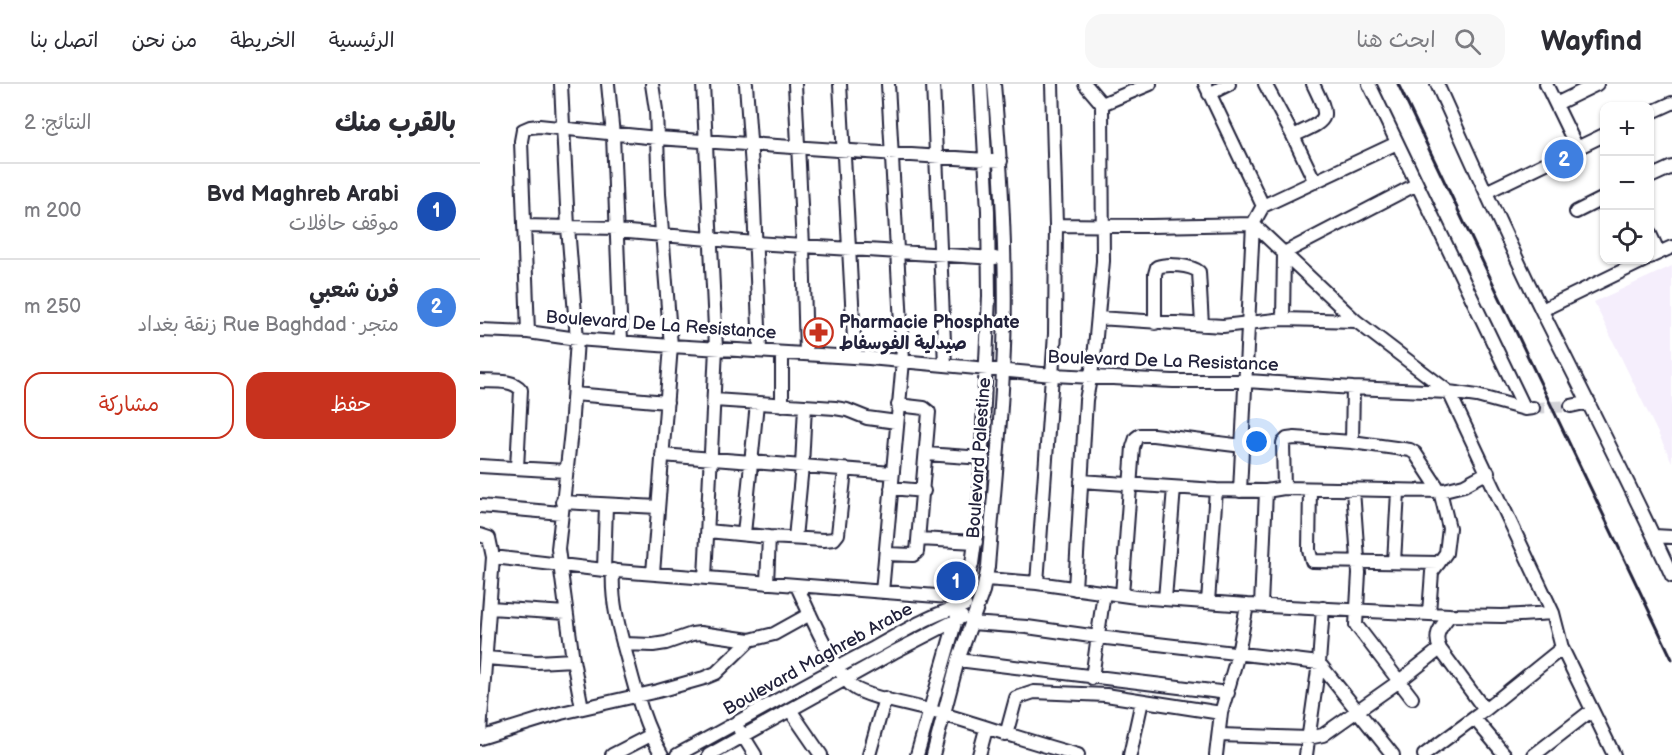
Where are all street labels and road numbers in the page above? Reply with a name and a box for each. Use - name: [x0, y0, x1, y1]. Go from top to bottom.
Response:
- street label: Boulevard De La Resistance: [545, 306, 777, 344]
- street label: Boulevard De La Resistance: [1047, 346, 1279, 376]
- street label: Boulevard Palestine: [963, 376, 995, 539]
- street label: Boulevard Maghreb Arabe: [720, 598, 916, 720]

